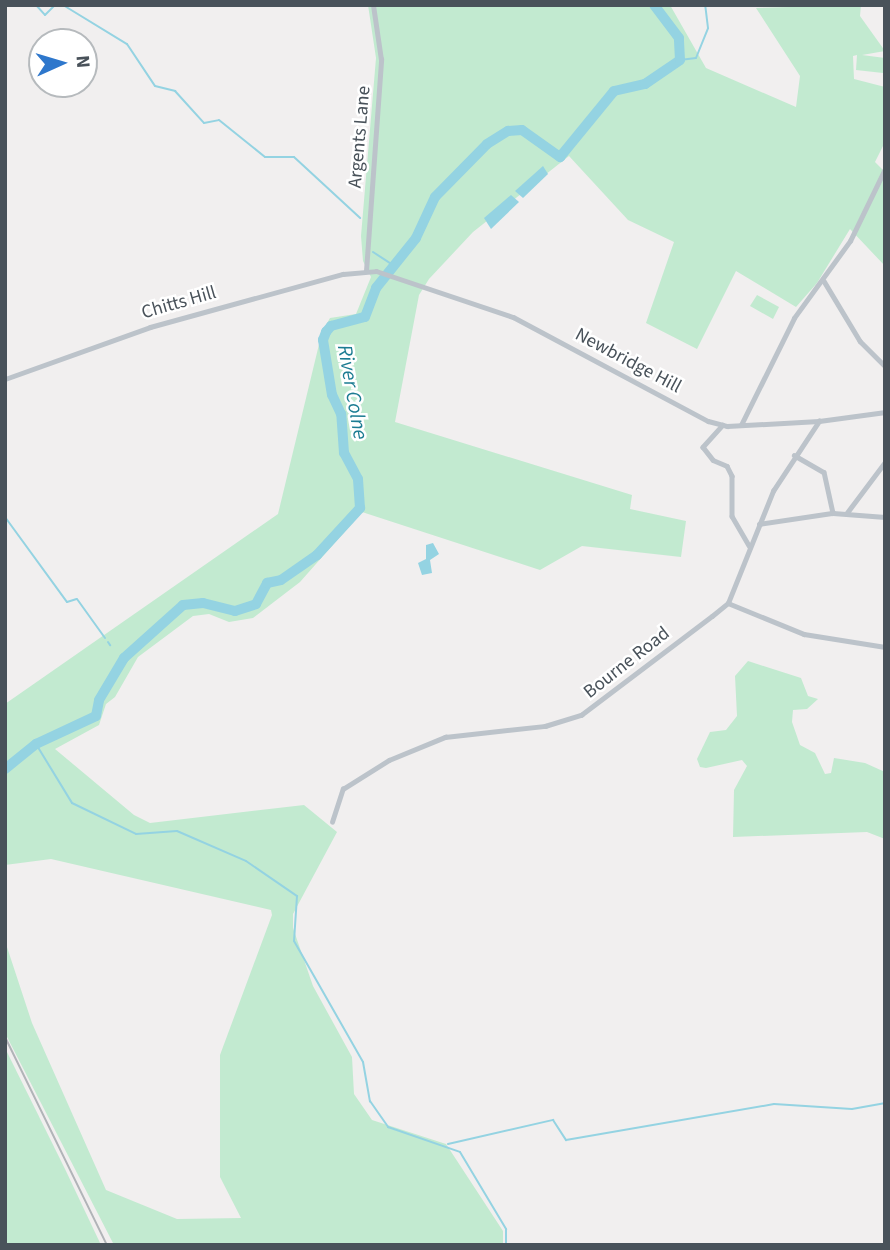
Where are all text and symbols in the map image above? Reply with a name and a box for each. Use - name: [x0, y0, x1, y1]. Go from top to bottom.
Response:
- north arrow: [28, 28, 98, 98]
- text: N: [69, 54, 96, 69]
- street label: Argents Lane: [344, 85, 376, 189]
- street label: Chitts Hill: [139, 281, 219, 325]
- street label: Newbridge Hill: [571, 323, 685, 399]
- water label: River Colne: [332, 343, 374, 441]
- street label: Bourne Road: [579, 622, 675, 704]

